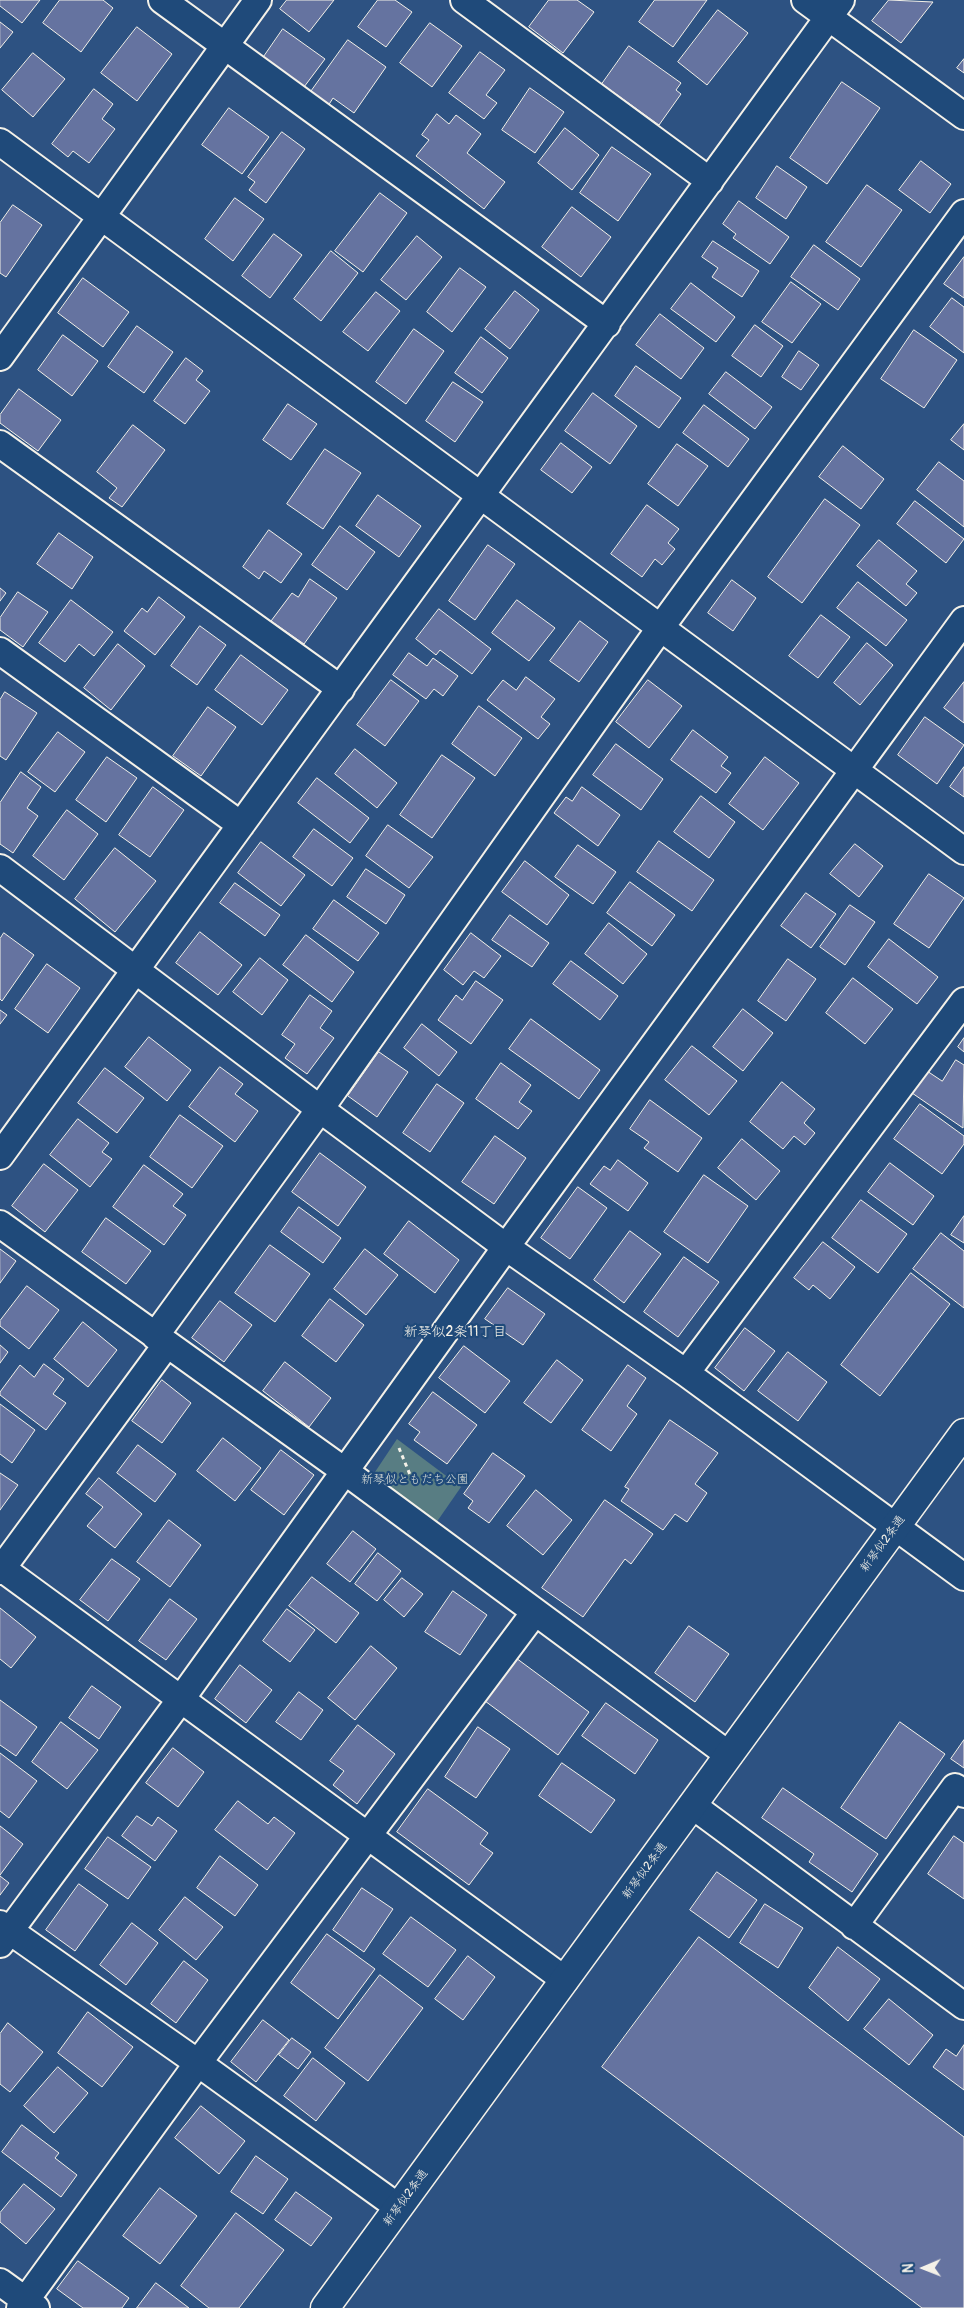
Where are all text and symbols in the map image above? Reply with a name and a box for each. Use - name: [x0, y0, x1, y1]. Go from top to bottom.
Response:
- district label: 新琴似2条11丁目: [404, 1324, 506, 1340]
- park label: 新琴似ともだち公園: [361, 1473, 469, 1487]
- street label: 新琴似2条通: [858, 1513, 908, 1575]
- street label: 新琴似2条通: [620, 1840, 670, 1902]
- street label: 新琴似2条通: [381, 2167, 431, 2229]
- north arrow: [899, 2243, 949, 2293]
- text: N: [900, 2263, 917, 2273]

